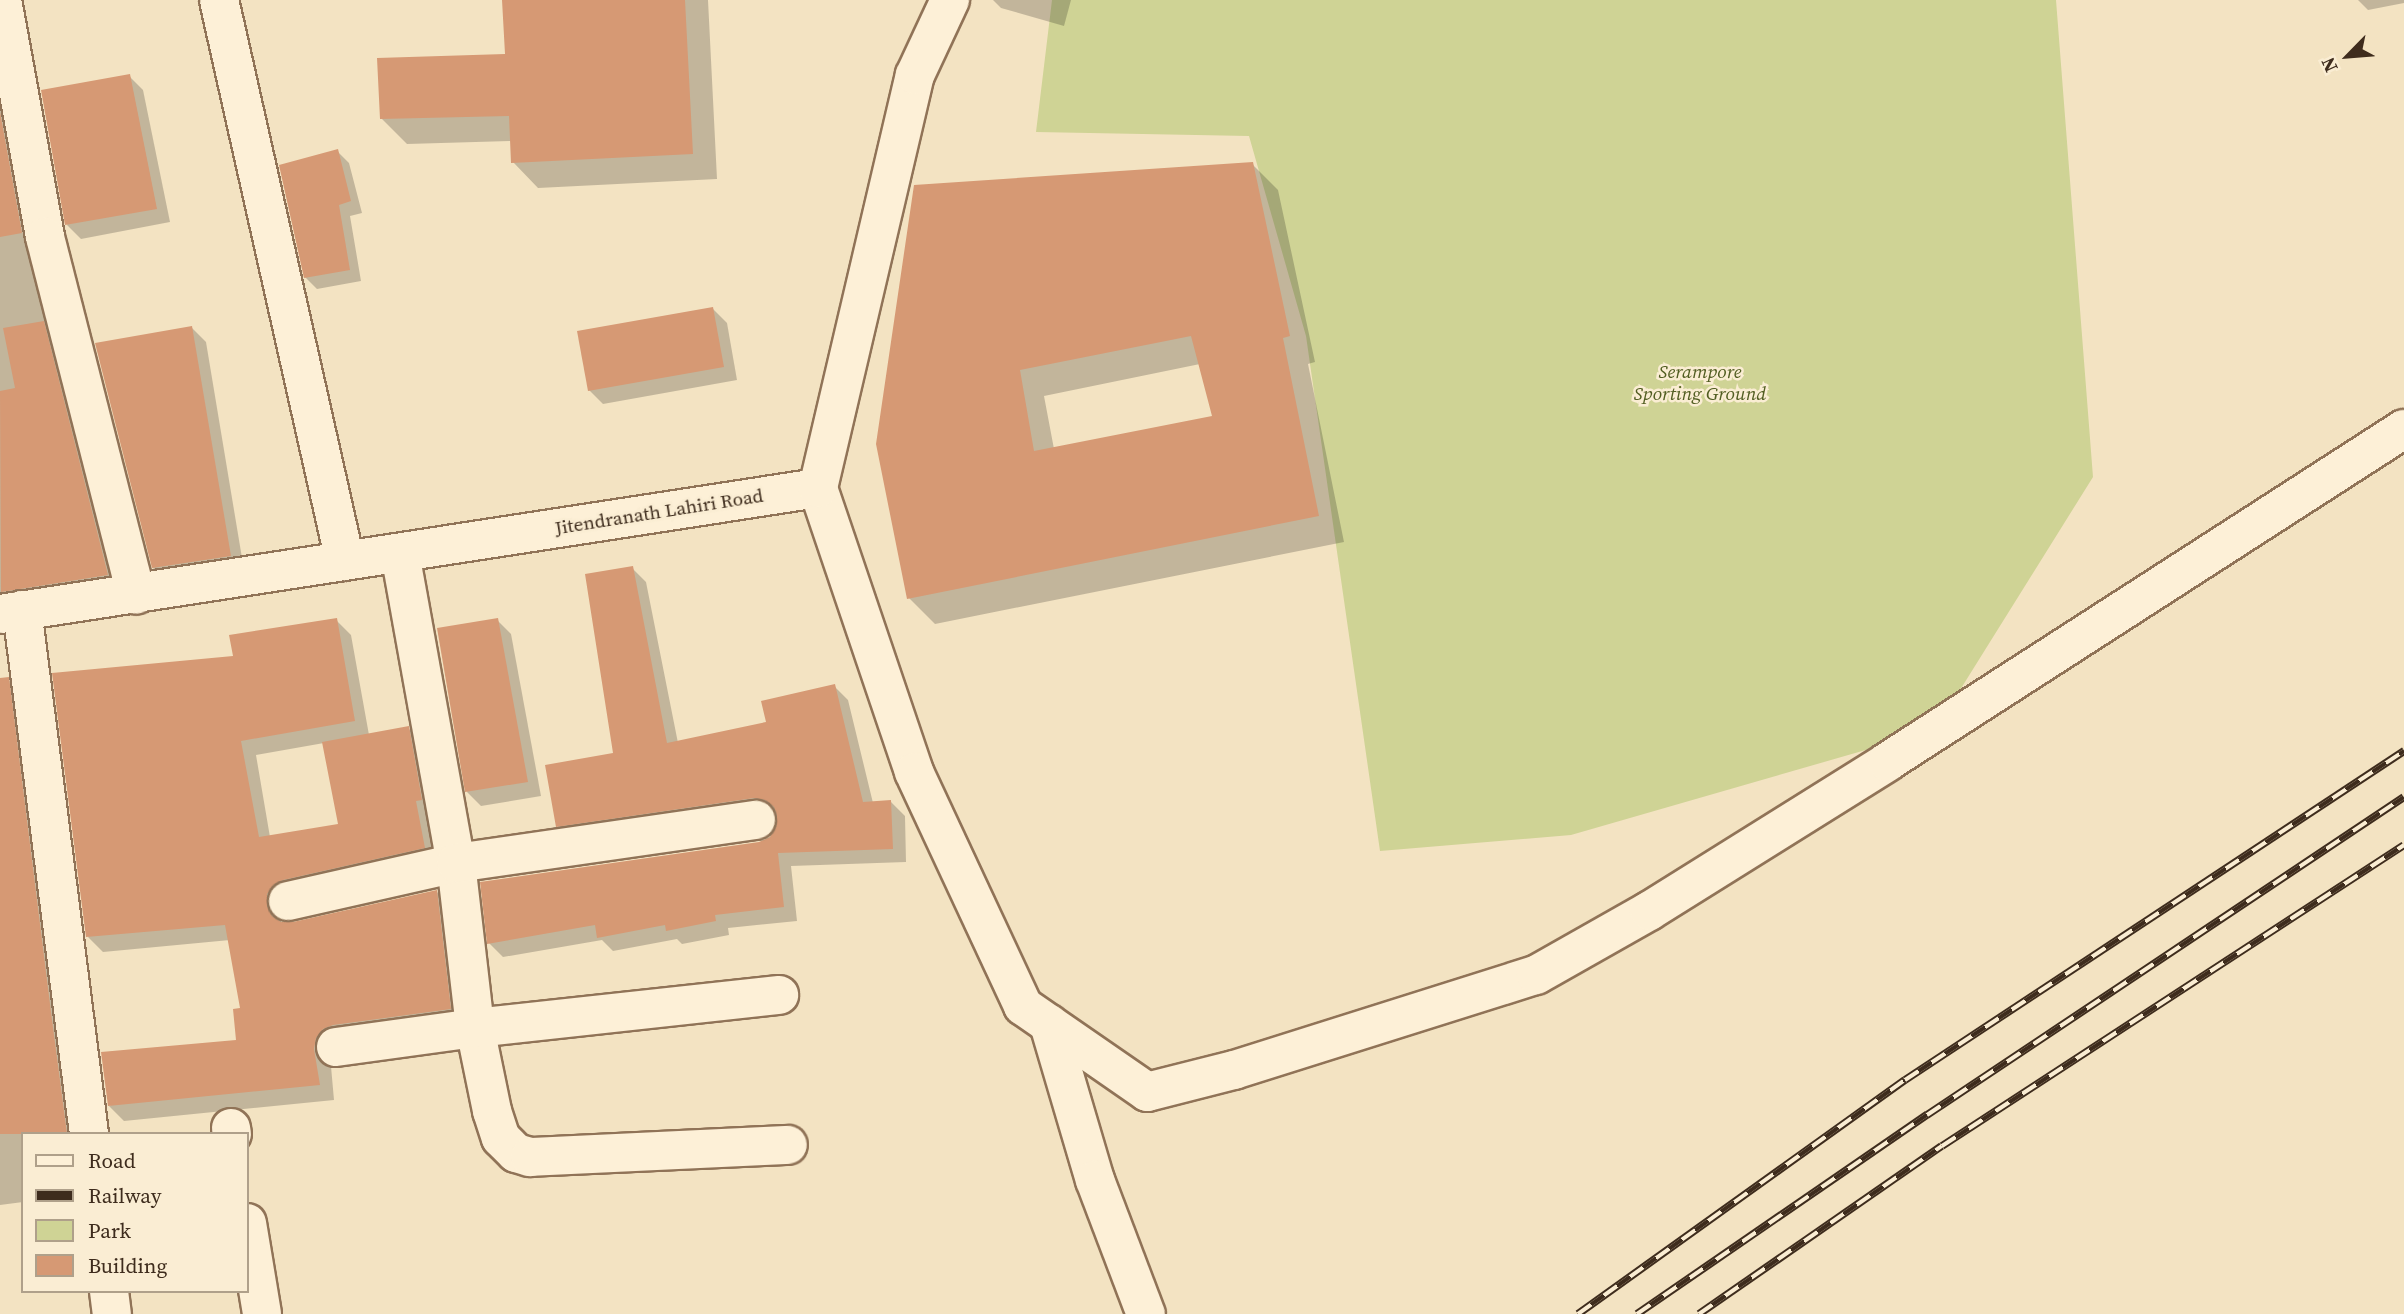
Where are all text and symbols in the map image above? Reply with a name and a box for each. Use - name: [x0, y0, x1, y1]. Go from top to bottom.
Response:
- north arrow: [2313, 21, 2383, 91]
- text: N: [2314, 53, 2344, 77]
- park label: Serampore Sporting Ground: [1634, 361, 1766, 405]
- street label: Jitendranath Lahiri Road: [553, 484, 765, 540]
- legend: [21, 1132, 248, 1293]
- text: Road: [88, 1146, 136, 1175]
- text: Railway: [88, 1181, 162, 1210]
- text: Park: [88, 1216, 131, 1245]
- text: Building: [88, 1251, 167, 1280]

